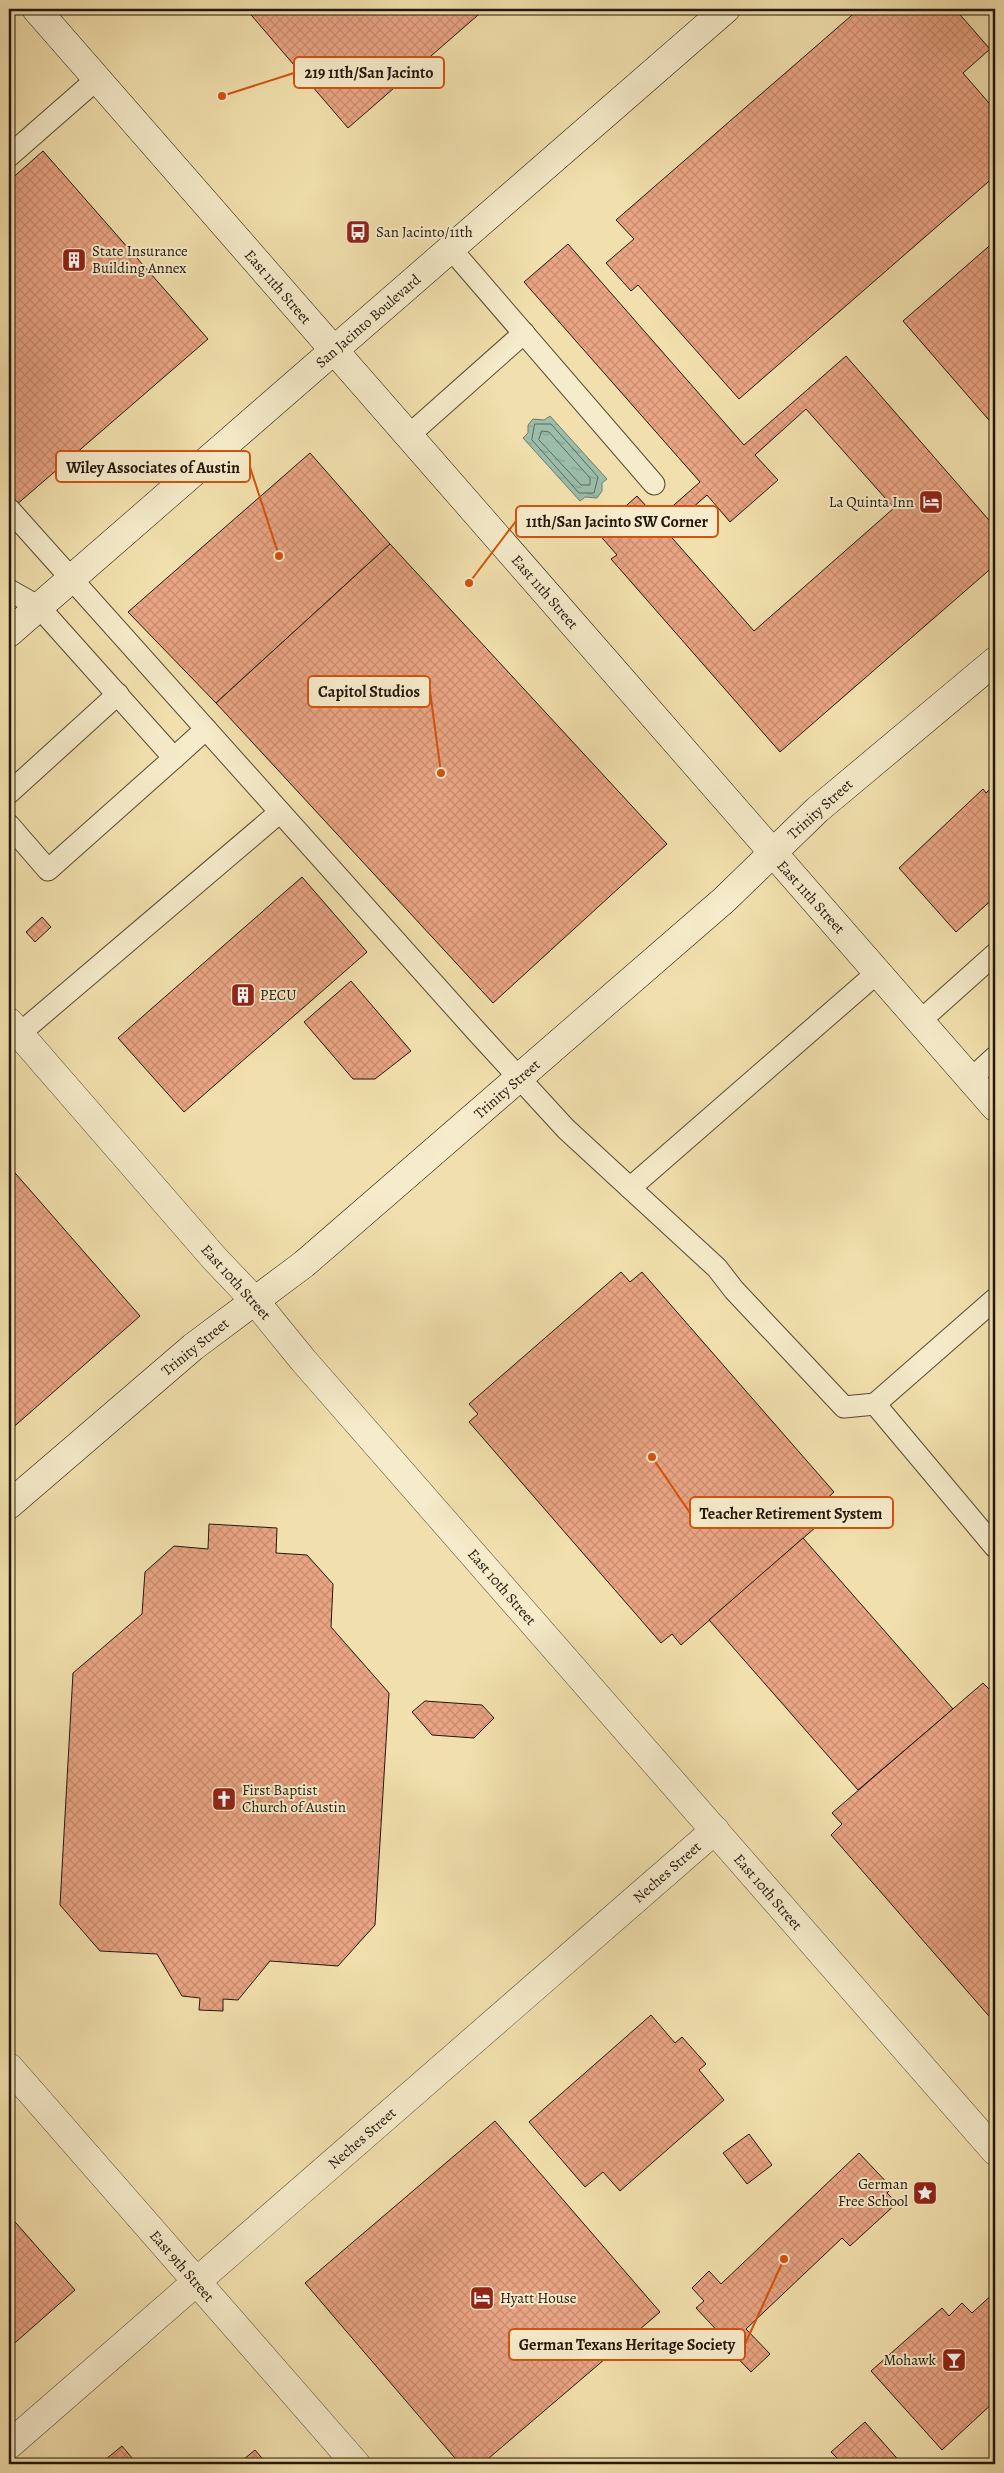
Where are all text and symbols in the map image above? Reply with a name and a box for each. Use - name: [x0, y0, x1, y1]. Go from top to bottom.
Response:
- callout: 219 11th/San Jacinto: [294, 57, 444, 88]
- text: 219 11th/San Jacinto: [304, 62, 434, 84]
- bus stop icon: San Jacinto/11th: [345, 219, 371, 245]
- place label: San Jacinto/11th: [376, 222, 473, 242]
- place label: State Insurance Building Annex: [92, 241, 188, 278]
- street label: East 11th Street: [240, 245, 316, 329]
- building icon: State Insurance Building Annex: [61, 247, 87, 273]
- street label: San Jacinto Boulevard: [311, 269, 426, 372]
- callout: Wiley Associates of Austin: [56, 451, 250, 482]
- text: Wiley Associates of Austin: [65, 457, 240, 479]
- hotel icon: La Quinta Inn: [918, 489, 944, 515]
- place label: La Quinta Inn: [829, 492, 914, 512]
- callout: 11th/San Jacinto SW Corner: [516, 506, 718, 537]
- text: 11th/San Jacinto SW Corner: [526, 511, 709, 533]
- street label: East 11th Street: [507, 550, 583, 634]
- callout: Capitol Studios: [308, 676, 430, 707]
- text: Capitol Studios: [318, 681, 420, 703]
- street label: Trinity Street: [783, 774, 857, 844]
- street label: East 11th Street: [773, 856, 849, 938]
- building icon: PECU: [230, 982, 256, 1008]
- place label: PECU: [260, 985, 296, 1005]
- street label: Trinity Street: [470, 1055, 544, 1123]
- street label: East 10th Street: [197, 1240, 275, 1324]
- street label: Trinity Street: [157, 1314, 233, 1380]
- callout: Teacher Retirement System: [690, 1497, 893, 1528]
- text: Teacher Retirement System: [700, 1503, 883, 1525]
- street label: East 10th Street: [463, 1544, 541, 1630]
- place label: First Baptist Church of Austin: [242, 1780, 346, 1817]
- church icon: First Baptist Church of Austin: [211, 1786, 237, 1812]
- street label: Neches Street: [629, 1837, 705, 1907]
- street label: East 10th Street: [729, 1849, 807, 1935]
- street label: Neches Street: [324, 2103, 400, 2173]
- place label: German Free School: [838, 2174, 908, 2211]
- place icon: German Free School: [912, 2180, 938, 2206]
- street label: East 9th Street: [145, 2226, 219, 2306]
- hotel icon: Hyatt House: [469, 2285, 495, 2311]
- place label: Hyatt House: [500, 2288, 577, 2308]
- callout: German Texans Heritage Society: [509, 2329, 745, 2360]
- text: German Texans Heritage Society: [519, 2334, 736, 2356]
- bar icon: Mohawk: [941, 2347, 967, 2373]
- place label: Mohawk: [883, 2350, 937, 2370]

